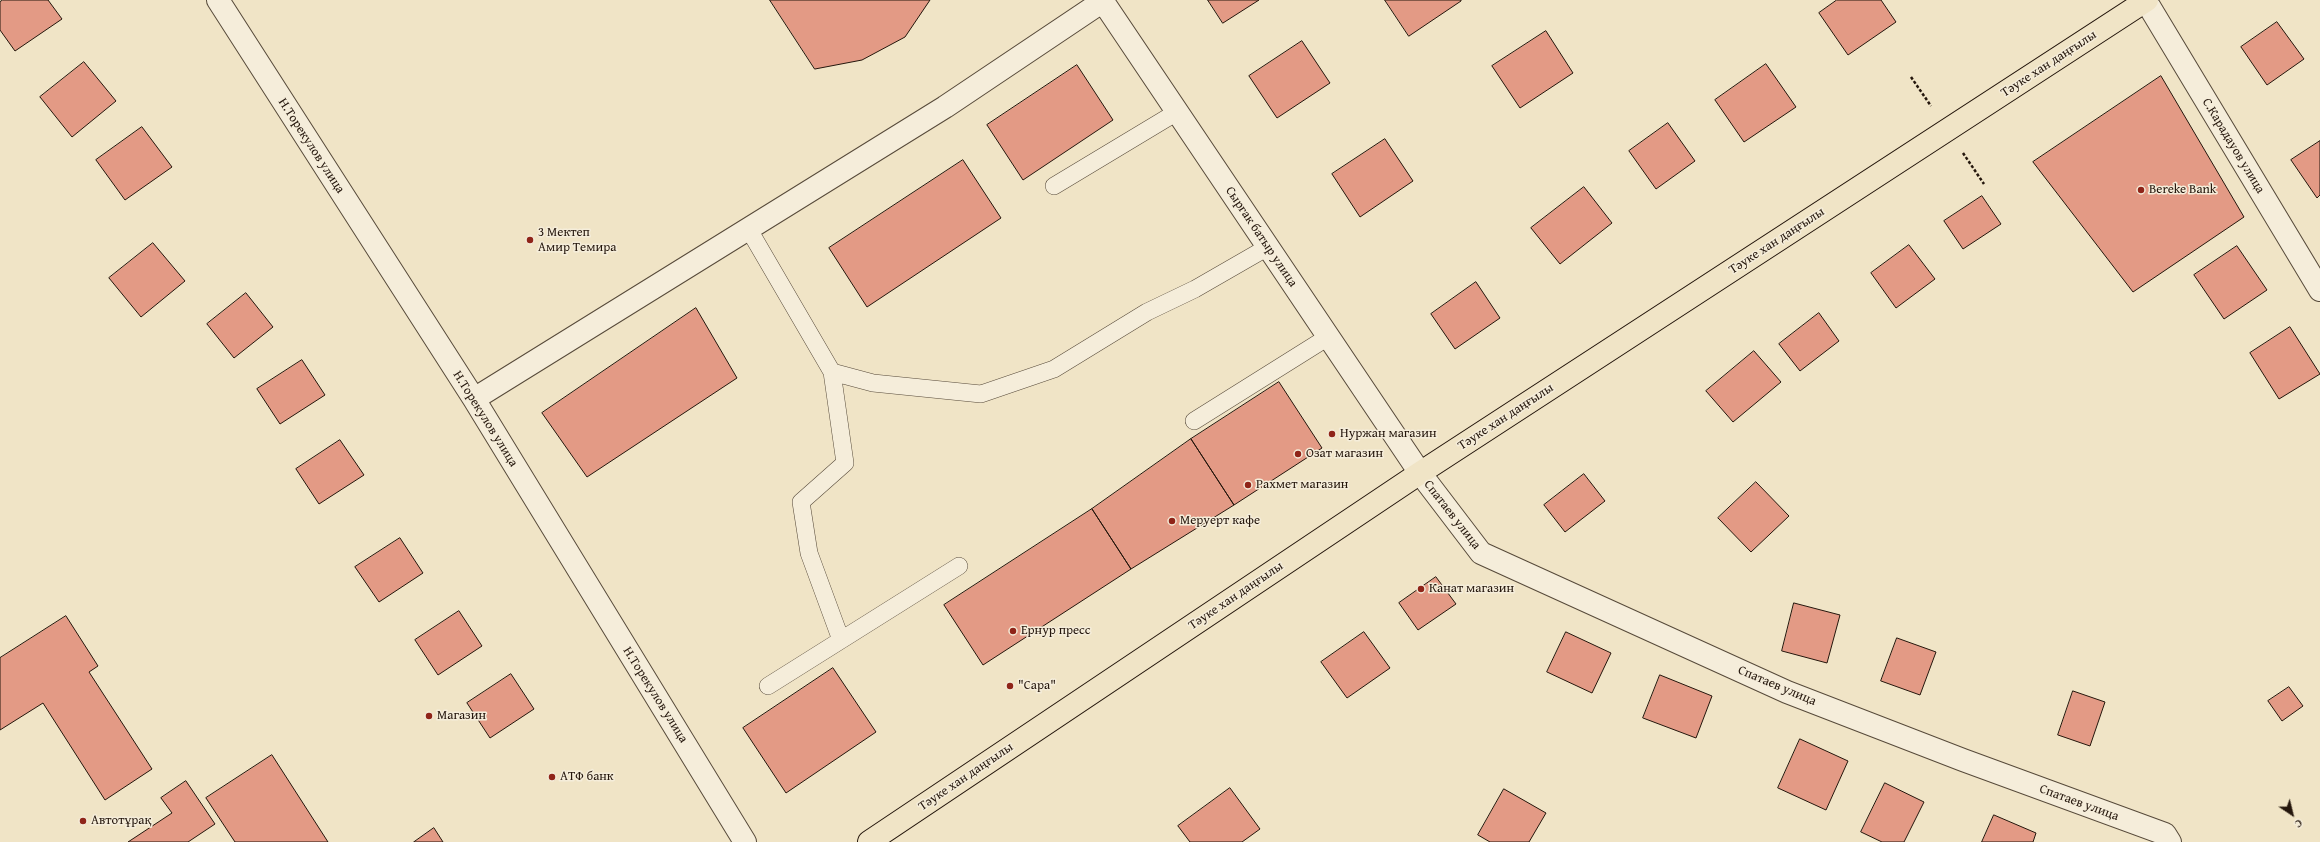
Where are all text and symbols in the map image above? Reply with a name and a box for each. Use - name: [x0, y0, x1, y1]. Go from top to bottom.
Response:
- street label: Тәуке хан даңғылы: [1998, 27, 2100, 101]
- street label: Н.Торекулов улица: [274, 95, 348, 197]
- street label: С.Карадауов улица: [2198, 96, 2268, 196]
- place label: Bereke Bank: [2149, 182, 2216, 198]
- street label: Сыргак батыр улица: [1222, 184, 1300, 290]
- marker: Bereke Bank: [2136, 185, 2146, 195]
- street label: Тәуке хан даңғылы: [1726, 204, 1828, 278]
- place label: 3 Мектеп Амир Темира: [538, 225, 616, 256]
- marker: 3 Мектеп Амир Темира: [525, 235, 535, 245]
- street label: Н.Торекулов улица: [449, 368, 521, 470]
- street label: Тәуке хан даңғылы: [1455, 380, 1557, 454]
- place label: Нуржан магазин: [1340, 426, 1436, 442]
- marker: Нуржан магазин: [1327, 429, 1337, 439]
- place label: Озат магазин: [1306, 446, 1383, 462]
- marker: Озат магазин: [1293, 449, 1303, 459]
- place label: Рахмет магазин: [1256, 477, 1348, 493]
- street label: Спатаев улица: [1420, 477, 1484, 553]
- marker: Рахмет магазин: [1243, 480, 1253, 490]
- place label: Меруерт кафе: [1180, 513, 1260, 529]
- marker: Меруерт кафе: [1167, 516, 1177, 526]
- street label: Тәуке хан даңғылы: [1186, 559, 1286, 633]
- place label: Канат магазин: [1429, 581, 1514, 597]
- marker: Канат магазин: [1416, 584, 1426, 594]
- place label: Ернур пресс: [1021, 623, 1091, 639]
- marker: Ернур пресс: [1008, 626, 1018, 636]
- street label: Н.Торекулов улица: [619, 644, 691, 746]
- street label: Спатаев улица: [1736, 663, 1818, 709]
- place label: "Сара": [1018, 678, 1056, 694]
- marker: "Сара": [1005, 681, 1015, 691]
- place label: Магазин: [437, 708, 486, 724]
- marker: Магазин: [424, 711, 434, 721]
- street label: Тәуке хан даңғылы: [916, 740, 1016, 814]
- place label: АТФ банк: [560, 769, 614, 785]
- marker: АТФ банк: [547, 772, 557, 782]
- street label: Спатаев улица: [2037, 781, 2121, 825]
- north arrow: [2272, 794, 2312, 834]
- place label: Автотұрақ: [91, 813, 151, 829]
- text: С: [2292, 815, 2306, 832]
- marker: Автотұрақ: [78, 816, 88, 826]

